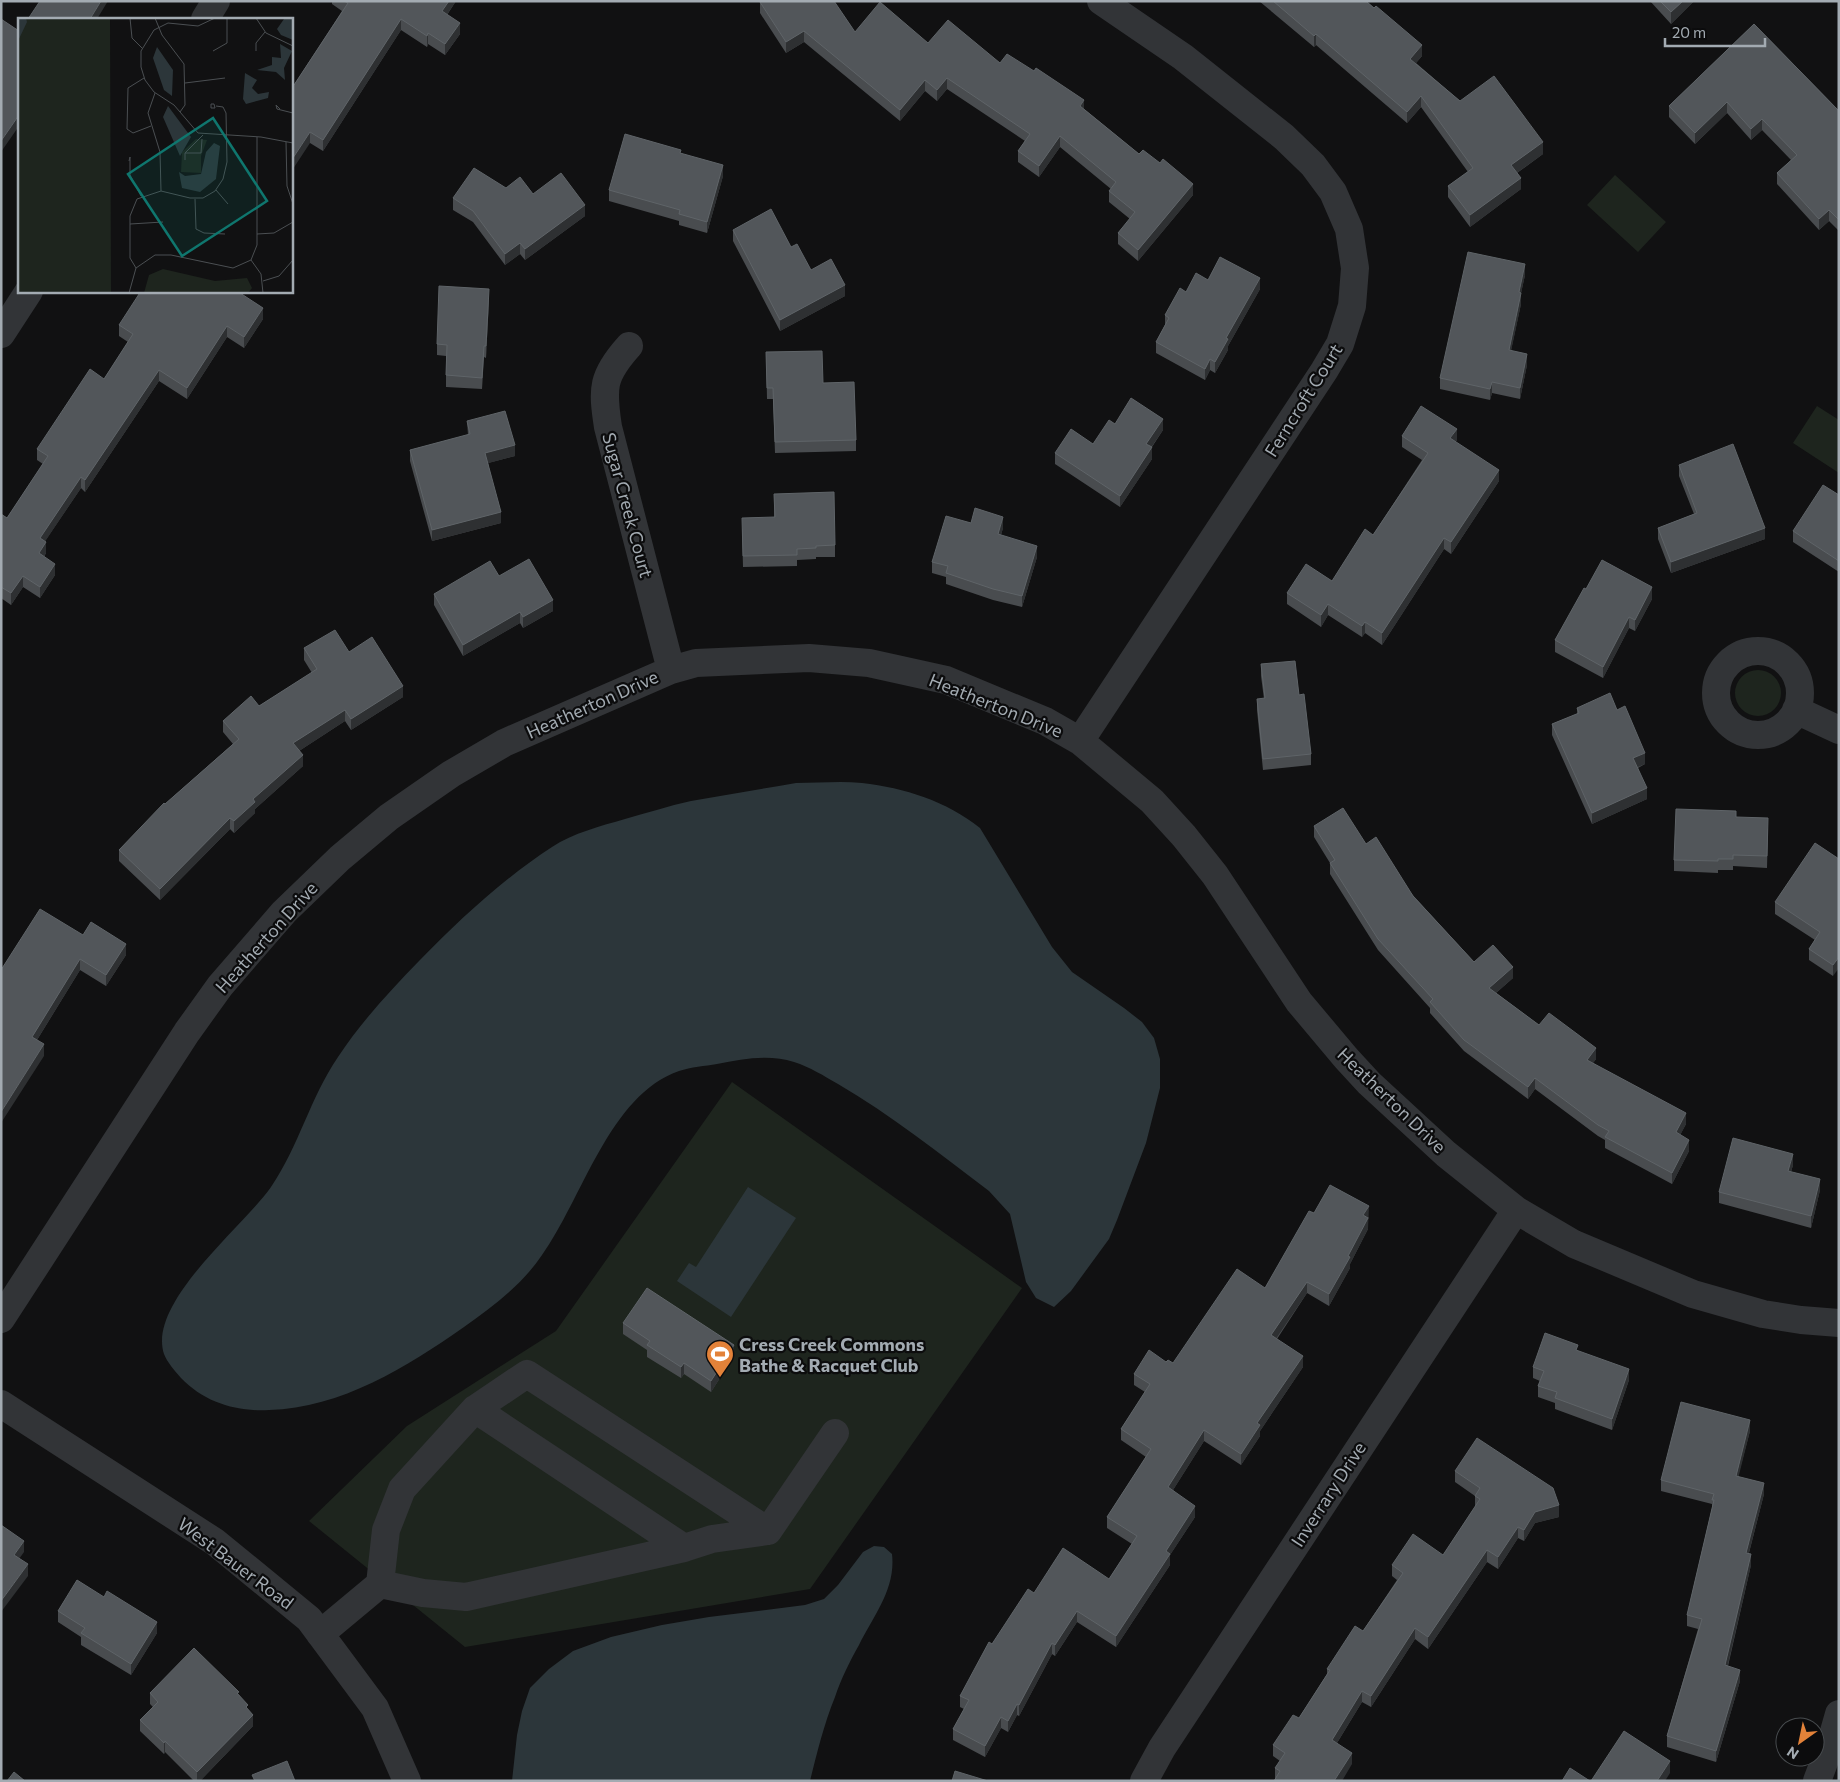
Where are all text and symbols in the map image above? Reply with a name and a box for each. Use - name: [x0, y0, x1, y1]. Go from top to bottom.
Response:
- scale bar: [1665, 15, 1765, 47]
- inset map: [18, 18, 292, 292]
- text: 20 m: [1672, 23, 1706, 41]
- street label: Ferncroft Court: [1259, 339, 1347, 461]
- street label: Sugar Creek Court: [598, 430, 658, 580]
- street label: Heatherton Drive: [523, 665, 661, 743]
- street label: Heatherton Drive: [926, 668, 1066, 742]
- street label: Heatherton Drive: [210, 877, 322, 997]
- street label: Heatherton Drive: [1333, 1043, 1451, 1157]
- place label: Cress Creek Commons Bathe & Racquet Club: [739, 1333, 924, 1376]
- sports icon: Cress Creek Commons Bathe & Racquet Club: [705, 1339, 735, 1378]
- street label: Inverrary Drive: [1286, 1437, 1370, 1551]
- street label: West Bauer Road: [174, 1512, 298, 1614]
- north arrow: [1775, 1717, 1825, 1767]
- text: N: [1784, 1743, 1802, 1763]

